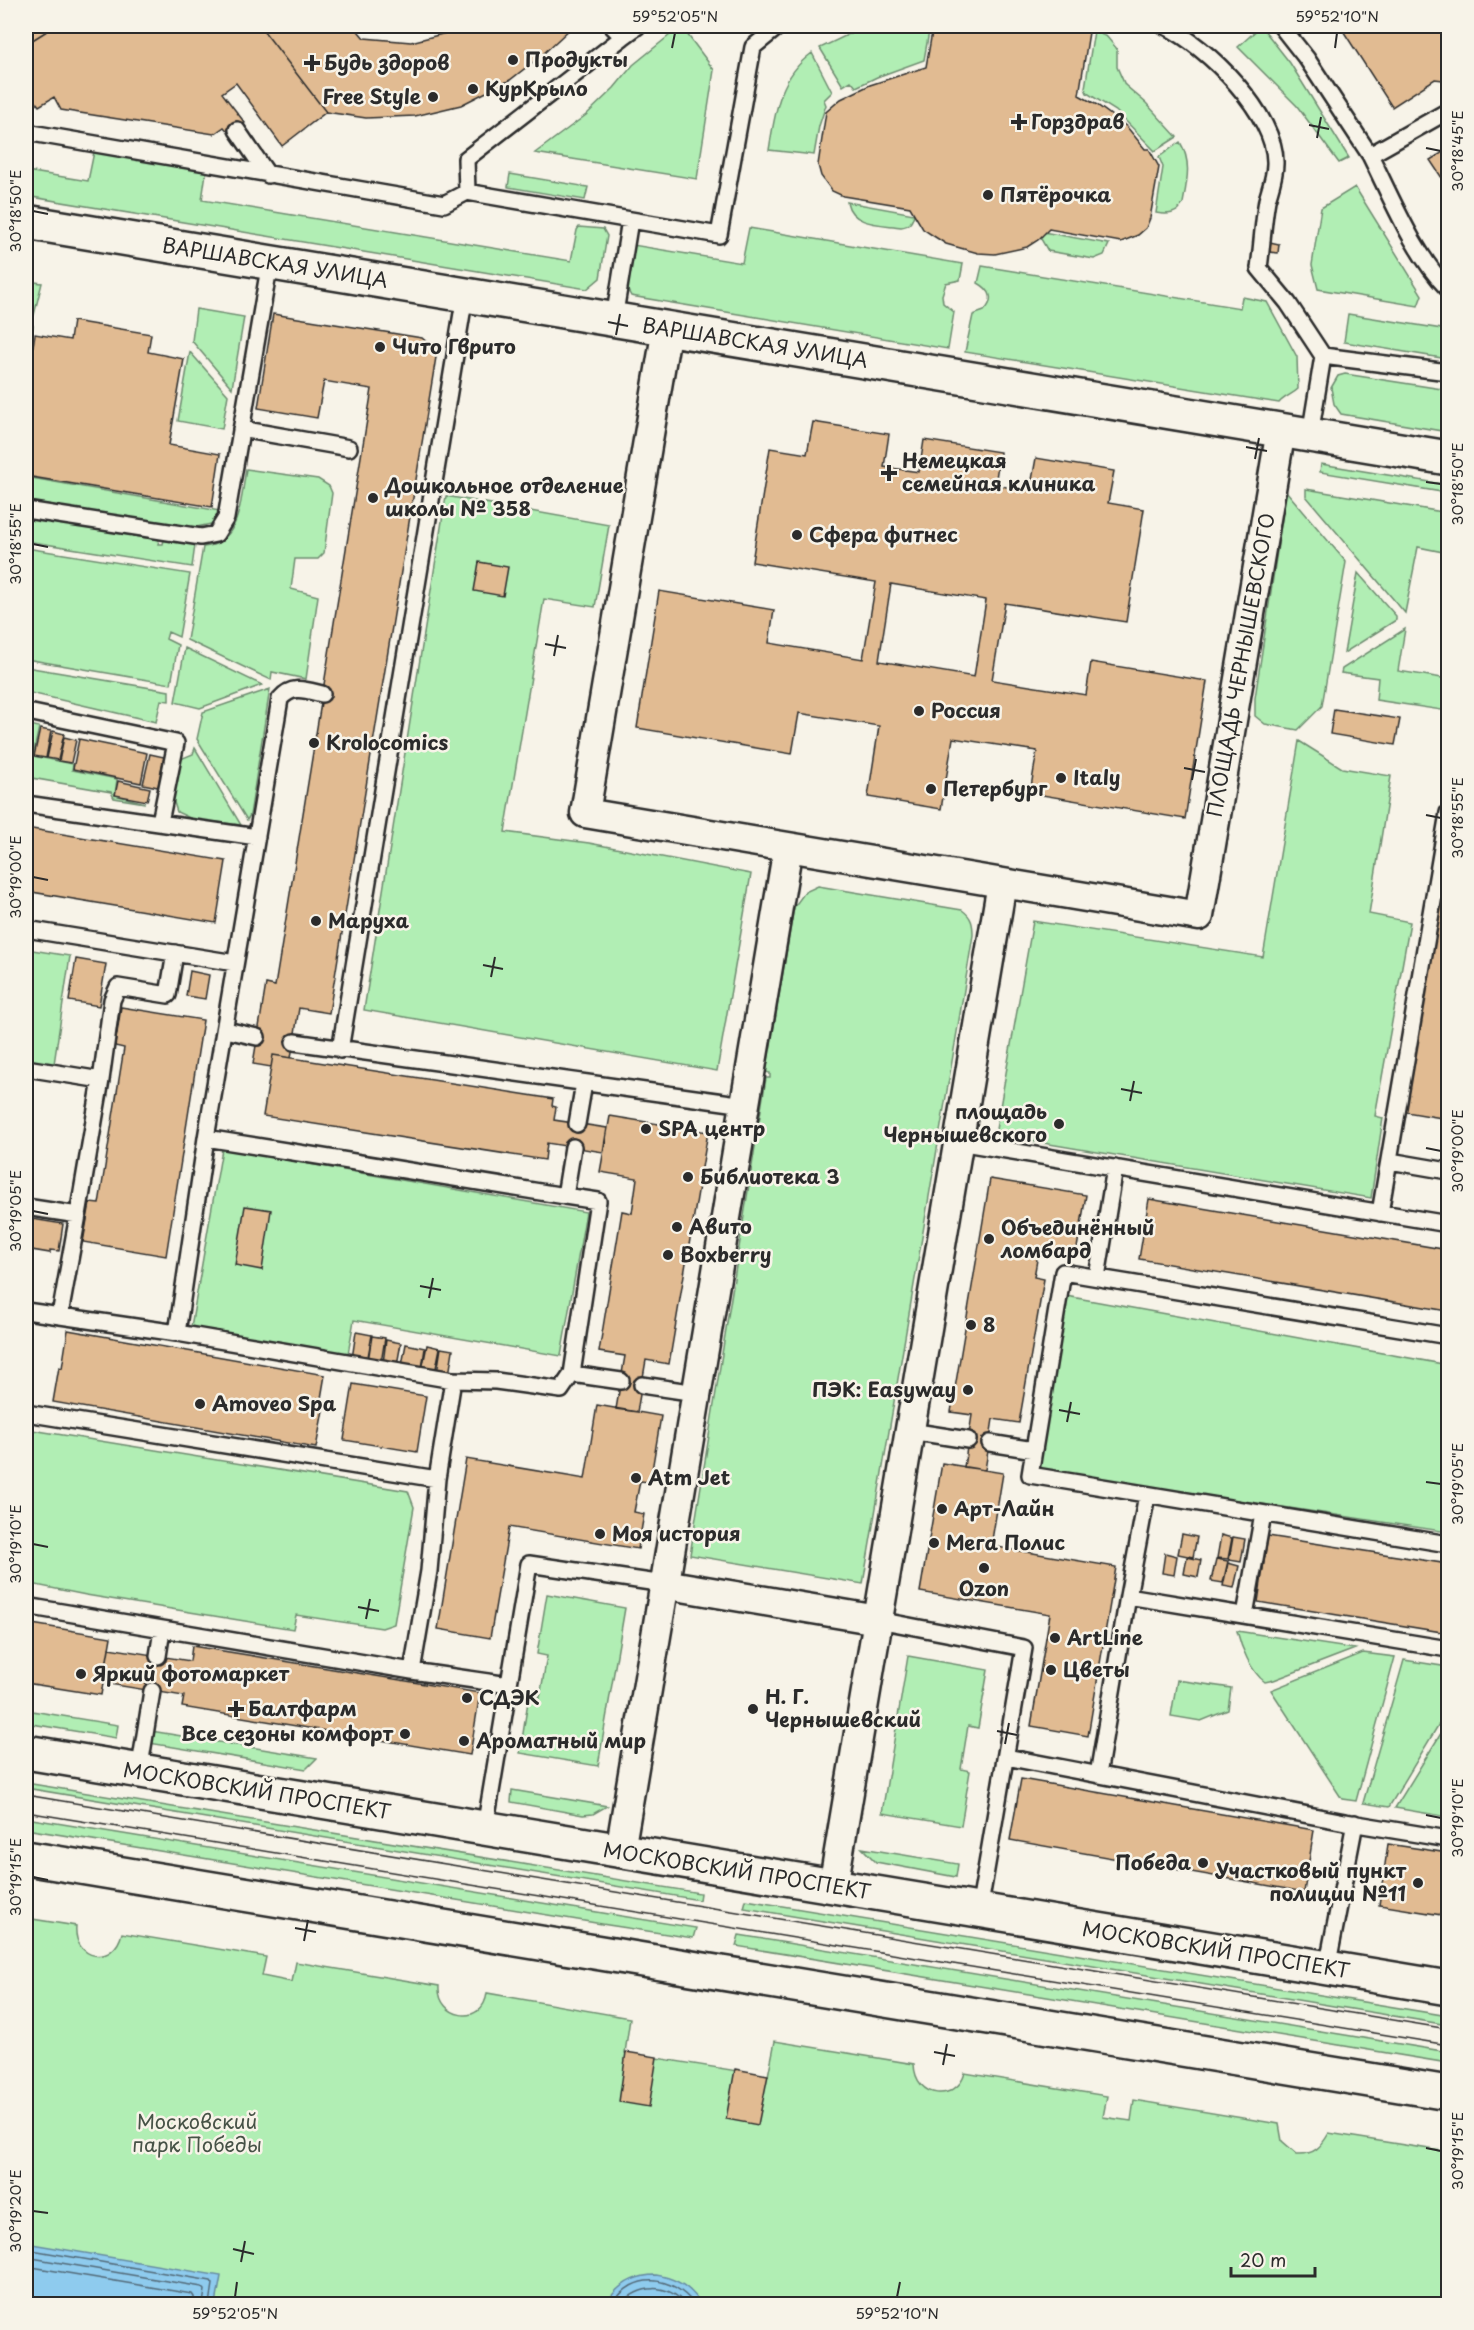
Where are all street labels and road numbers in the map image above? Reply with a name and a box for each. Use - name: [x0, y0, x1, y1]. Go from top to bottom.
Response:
- street label: ВАРШАВСКАЯ УЛИЦА: [160, 229, 390, 295]
- street label: ВАРШАВСКАЯ УЛИЦА: [640, 309, 870, 375]
- street label: ПЛОЩАДЬ ЧЕРНЫШЕВСКОГО: [1198, 510, 1282, 819]
- street label: МОСКОВСКИЙ ПРОСПЕКТ: [121, 1754, 394, 1826]
- street label: МОСКОВСКИЙ ПРОСПЕКТ: [601, 1834, 874, 1906]
- street label: МОСКОВСКИЙ ПРОСПЕКТ: [1080, 1913, 1353, 1985]

